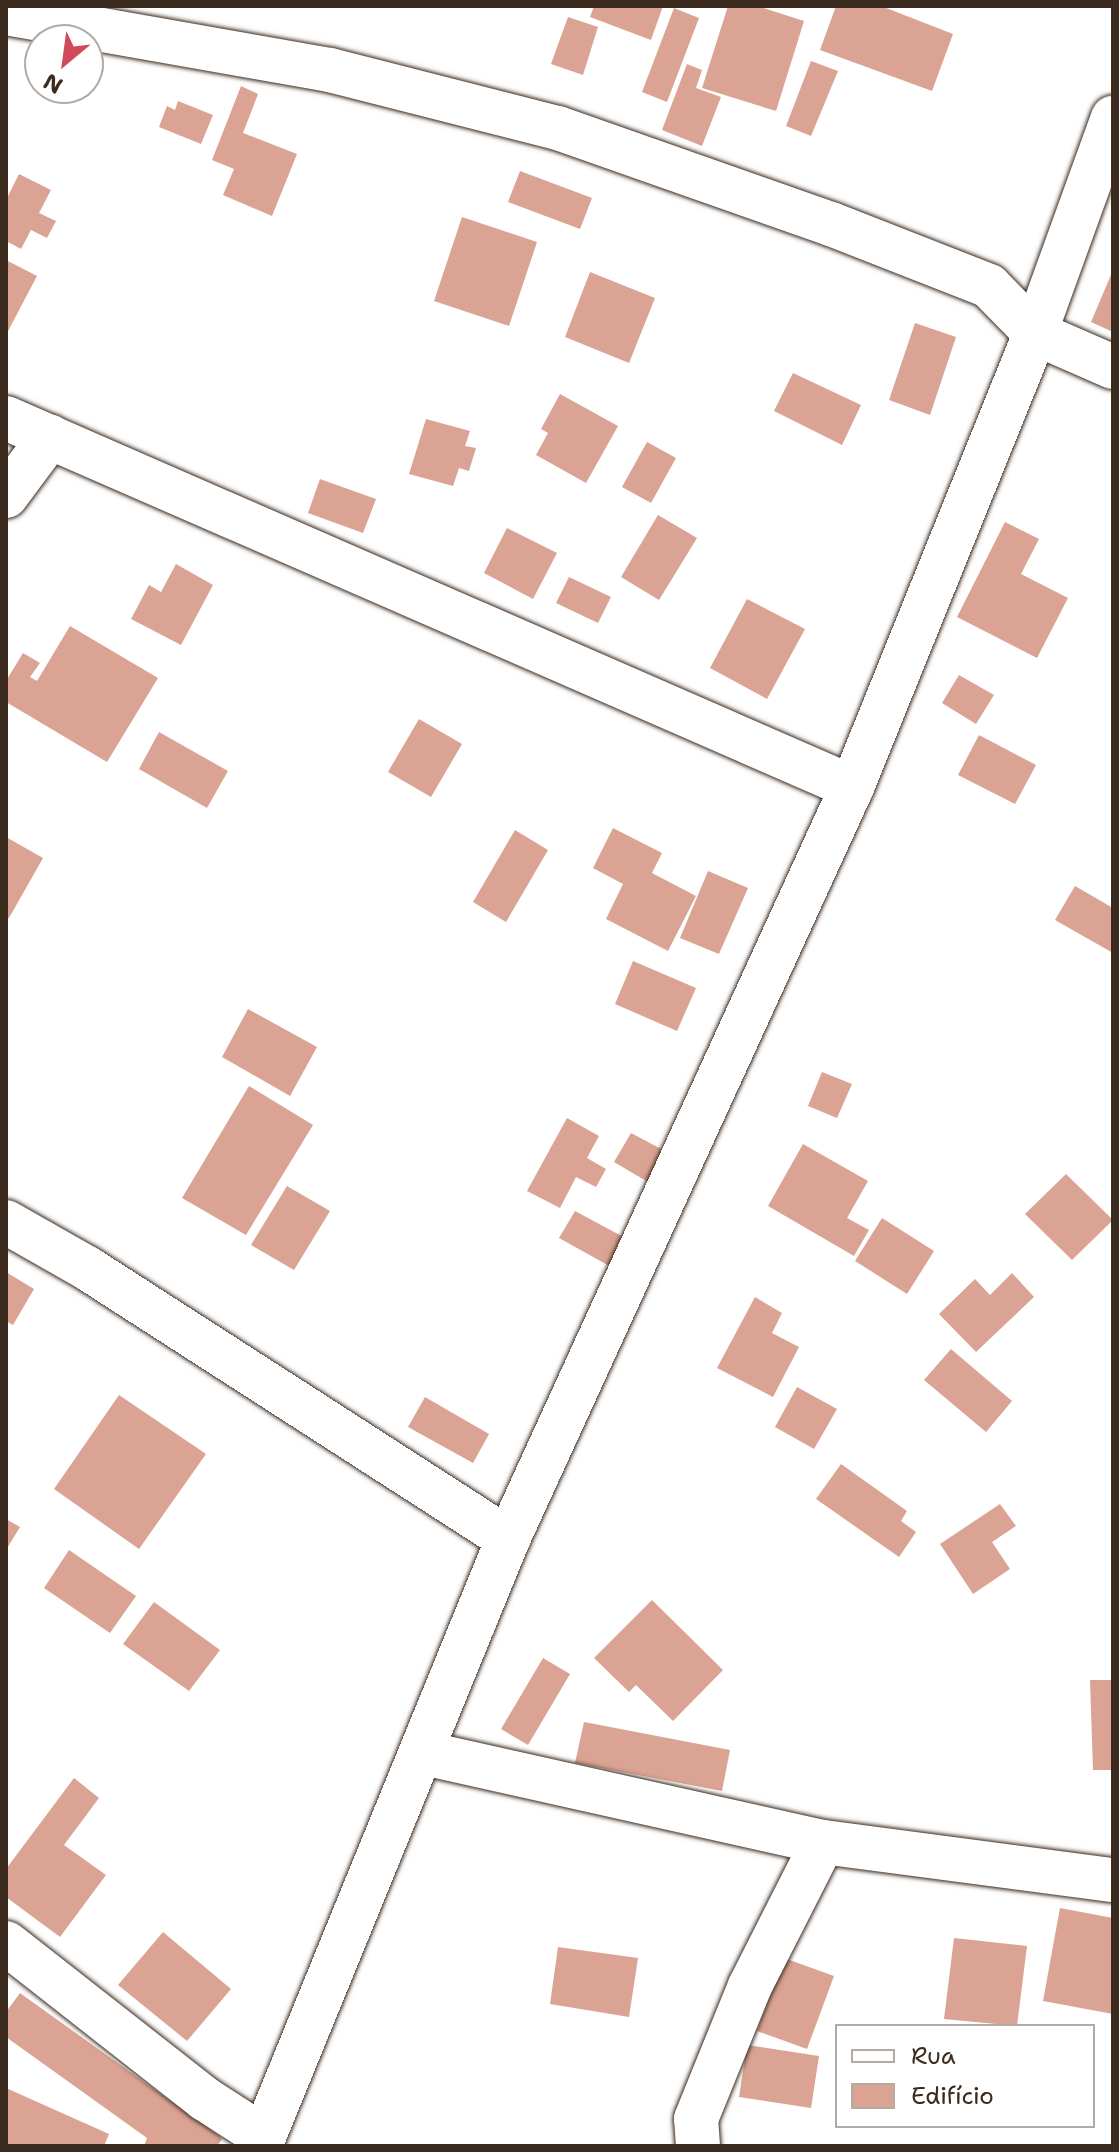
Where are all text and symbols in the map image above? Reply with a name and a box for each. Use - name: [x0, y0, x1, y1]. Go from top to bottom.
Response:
- north arrow: [24, 24, 104, 104]
- text: N: [38, 67, 68, 101]
- legend: [835, 2024, 1095, 2128]
- text: Rua: [911, 2040, 956, 2072]
- text: Edifício: [911, 2080, 994, 2112]

